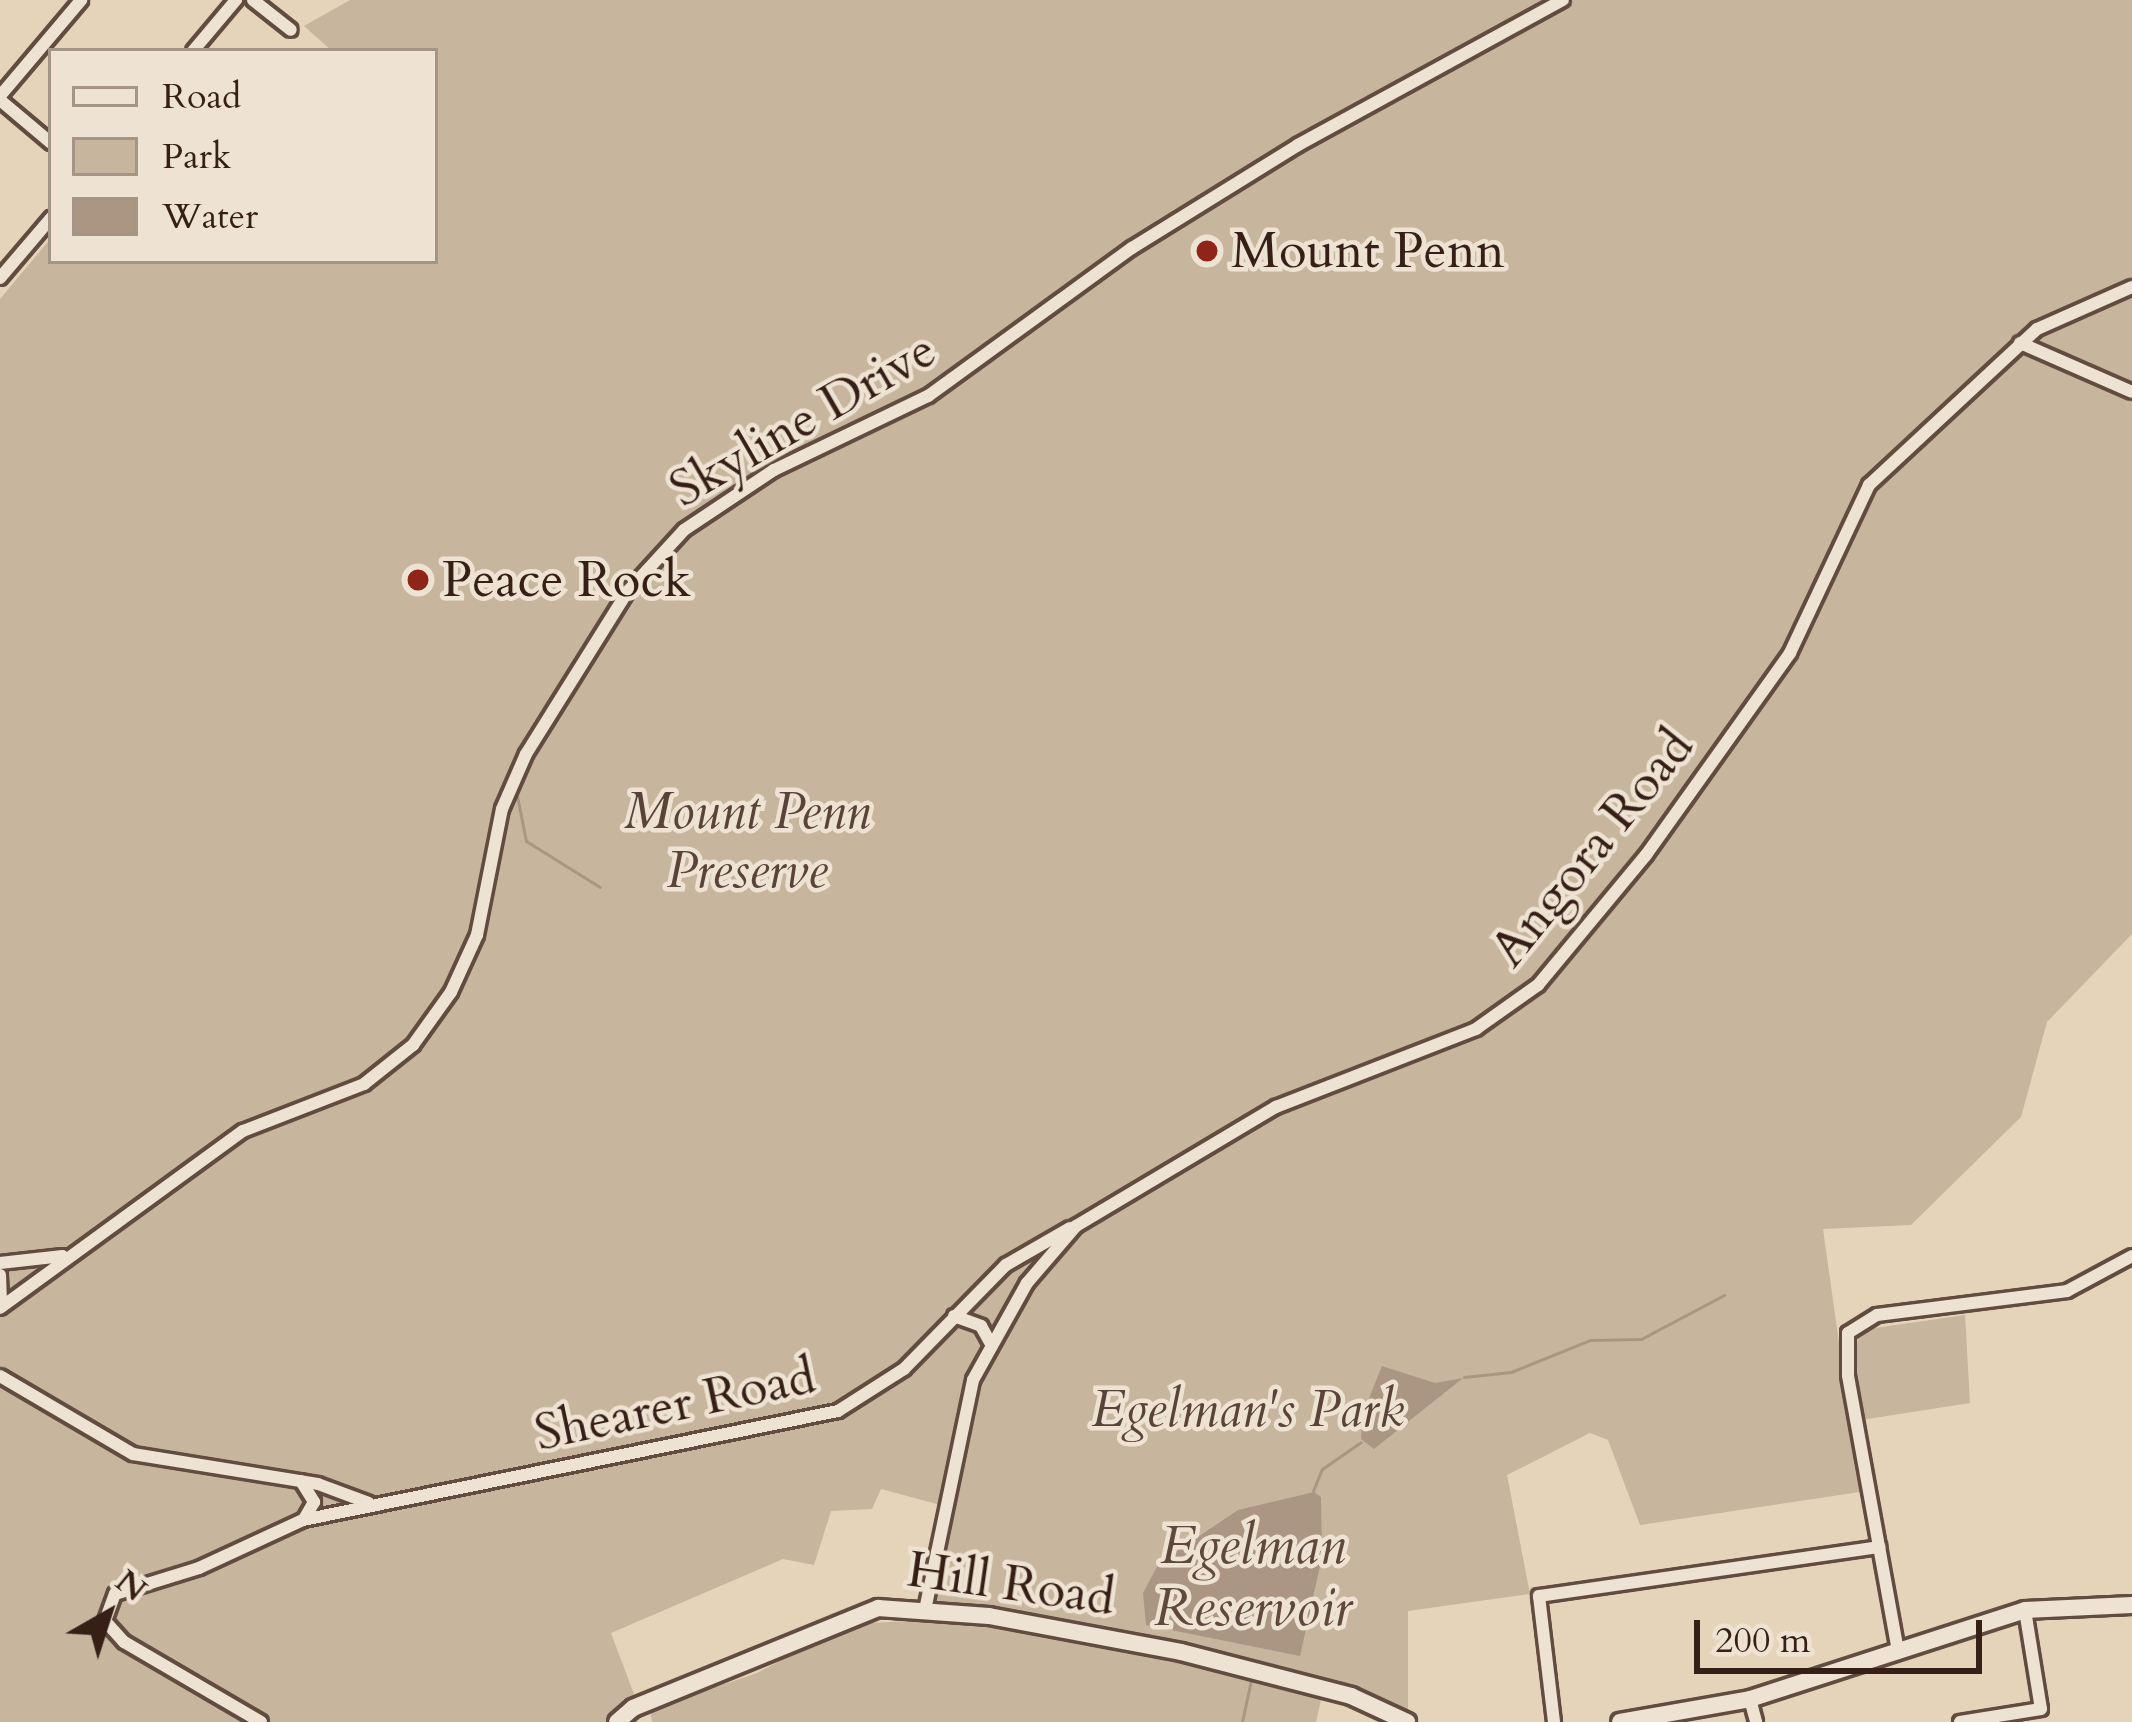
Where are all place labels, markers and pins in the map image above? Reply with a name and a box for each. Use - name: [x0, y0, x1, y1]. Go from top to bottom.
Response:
- place label: Mount Penn: [1231, 220, 1505, 282]
- marker: Mount Penn: [1194, 238, 1220, 264]
- place label: Peace Rock: [442, 549, 691, 611]
- marker: Peace Rock: [405, 567, 431, 593]

